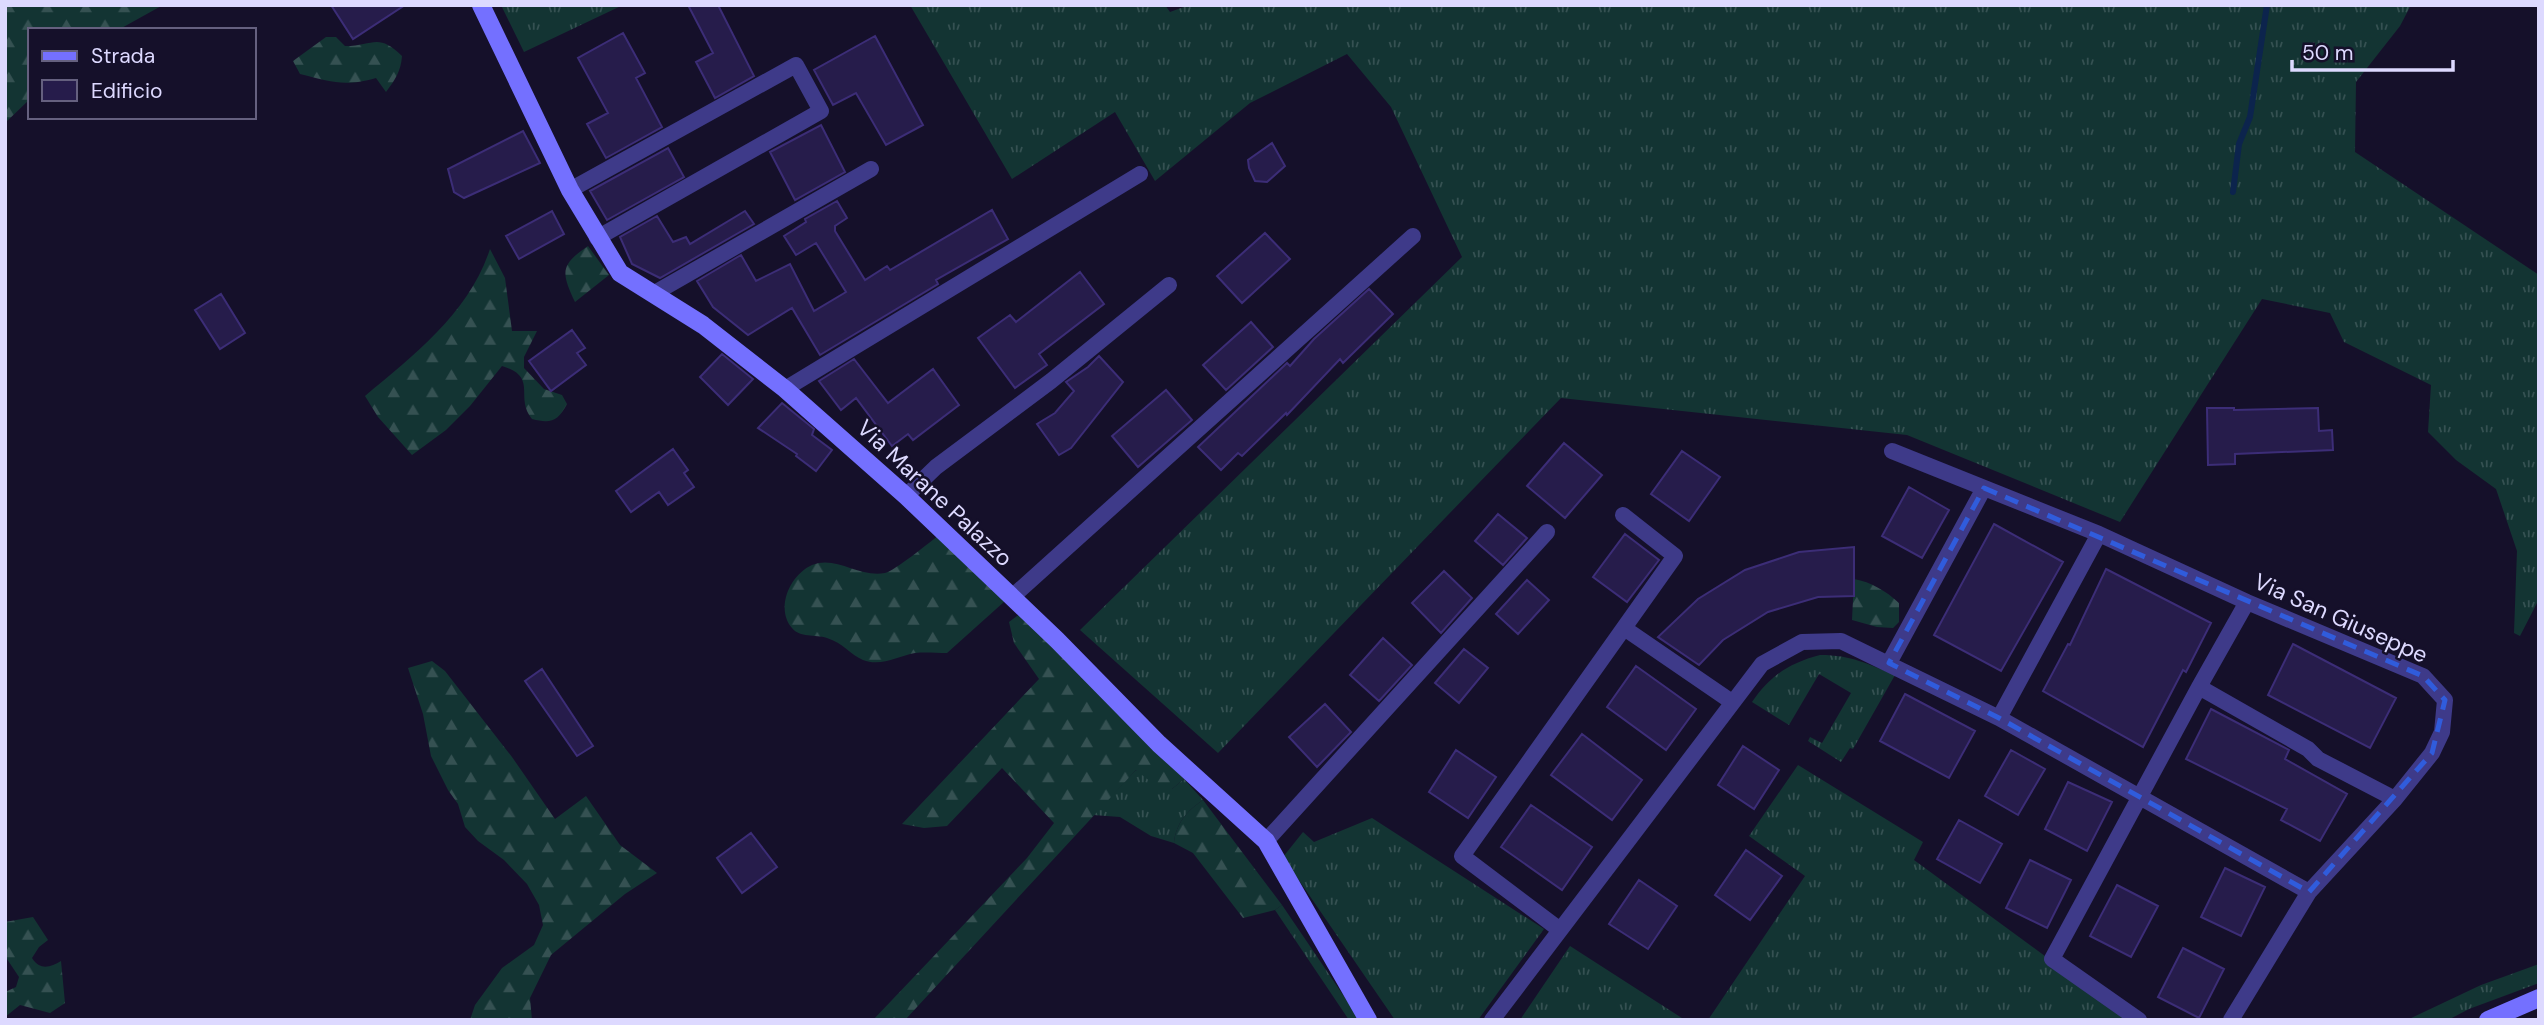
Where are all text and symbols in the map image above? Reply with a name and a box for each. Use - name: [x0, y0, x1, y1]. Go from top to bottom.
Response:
- legend: [28, 28, 256, 119]
- scale bar: [2292, 28, 2453, 72]
- text: 50 m: [2302, 39, 2353, 67]
- text: Strada: [91, 42, 155, 70]
- text: Edificio: [91, 77, 162, 105]
- street label: Via Marane Palazzo: [851, 413, 1019, 573]
- street label: Via San Giuseppe: [2249, 566, 2433, 670]

